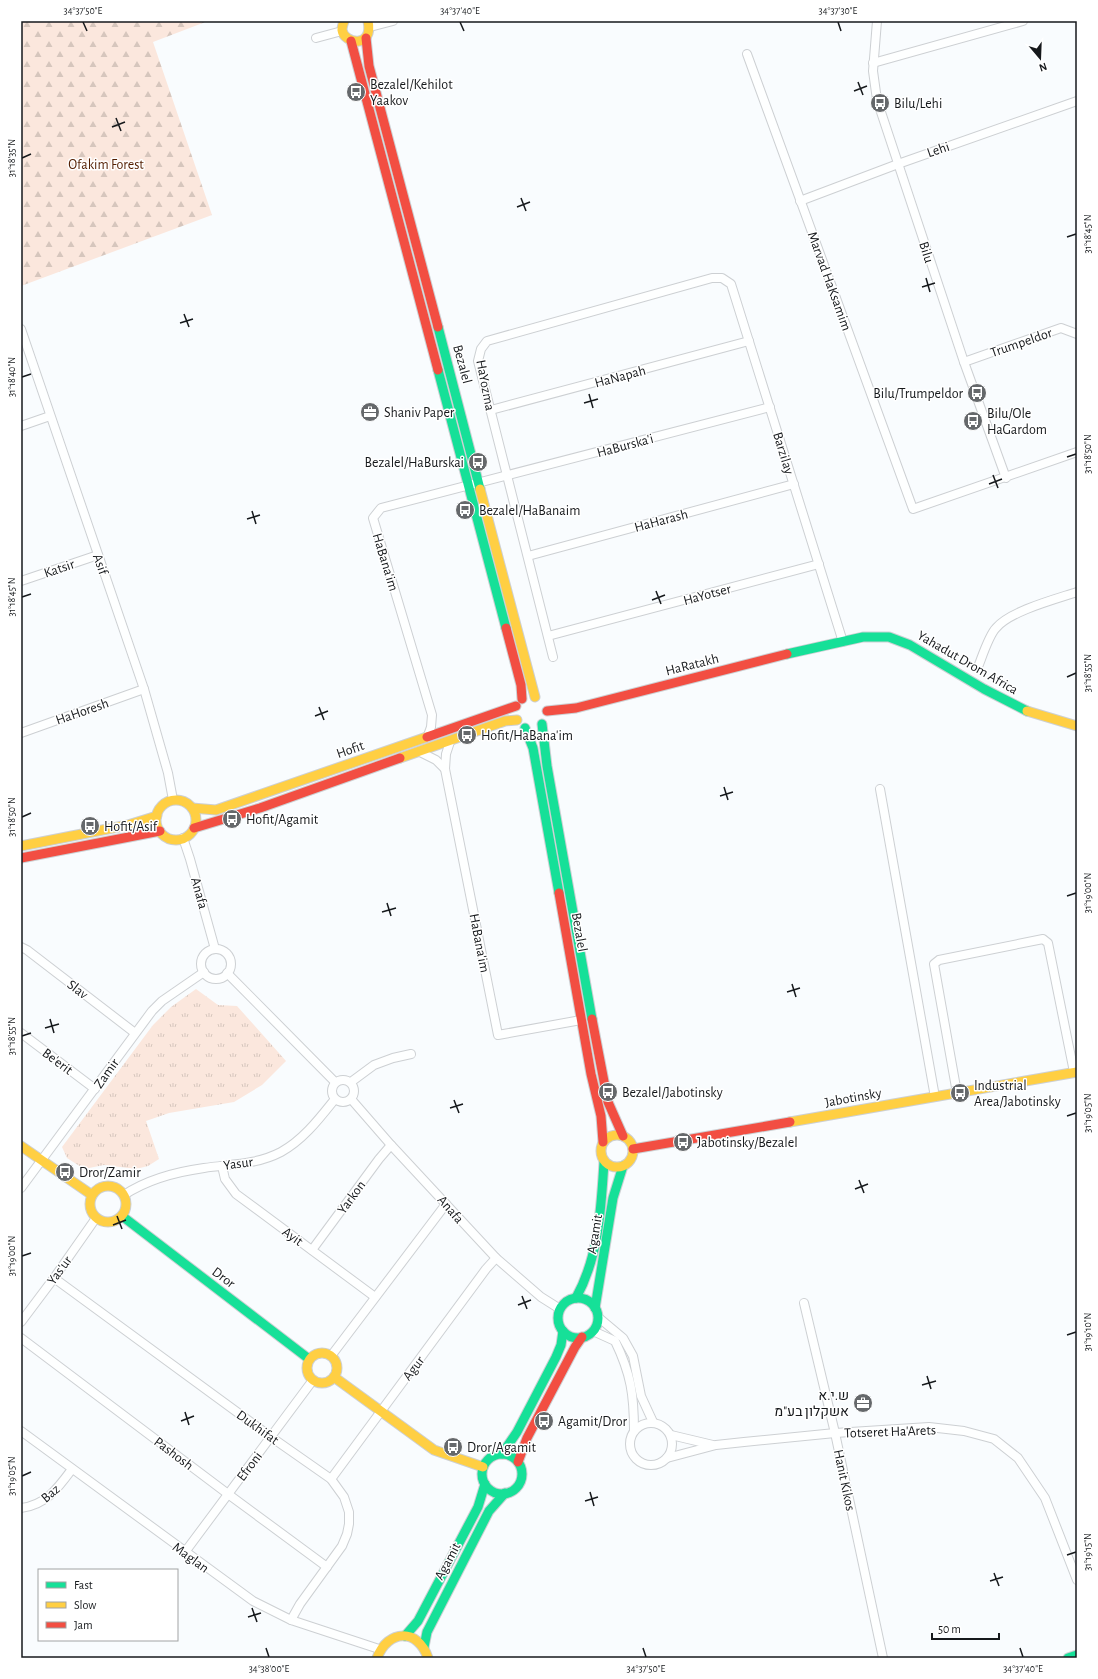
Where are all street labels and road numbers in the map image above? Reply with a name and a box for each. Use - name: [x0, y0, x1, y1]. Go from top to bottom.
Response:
- street label: Lehi: [925, 140, 951, 160]
- street label: Marvad HaKsamim: [805, 230, 853, 333]
- street label: Bilu: [916, 240, 936, 265]
- street label: Trumpeldor: [989, 326, 1054, 360]
- street label: Bezalel: [450, 343, 474, 385]
- street label: HaYozma: [473, 359, 497, 412]
- street label: HaNapah: [593, 363, 647, 391]
- street label: Barzilay: [770, 431, 796, 476]
- street label: HaBurska'i: [595, 432, 655, 460]
- street label: HaHarash: [633, 507, 689, 535]
- street label: HaBana'im: [370, 532, 400, 593]
- street label: Asif: [90, 552, 110, 577]
- street label: Katsir: [42, 557, 77, 581]
- street label: HaYotser: [682, 582, 733, 608]
- street label: Yahadut Drom Africa: [915, 628, 1021, 698]
- street label: HaRatakh: [664, 652, 720, 678]
- street label: HaHoresh: [54, 696, 111, 728]
- street label: Hofit: [335, 739, 366, 761]
- street label: Anafa: [188, 876, 210, 911]
- street label: HaBana'im: [466, 912, 492, 974]
- street label: Bezalel: [569, 912, 589, 953]
- street label: Slav: [64, 977, 90, 1002]
- street label: Be'erit: [40, 1046, 76, 1078]
- street label: Zamir: [92, 1056, 122, 1091]
- street label: Jabotinsky: [824, 1086, 883, 1110]
- street label: Yasur: [222, 1155, 254, 1173]
- street label: Yarkon: [335, 1178, 368, 1217]
- street label: Anafa: [434, 1193, 466, 1227]
- street label: Agamit: [585, 1213, 605, 1255]
- street label: Ayit: [280, 1225, 306, 1249]
- street label: Yas'ur: [45, 1253, 75, 1288]
- street label: Dror: [209, 1265, 238, 1291]
- street label: Agur: [400, 1353, 428, 1383]
- street label: Dukhifat: [234, 1408, 281, 1448]
- street label: Totseret Ha'Arets: [844, 1423, 936, 1441]
- street label: Pashosh: [151, 1435, 196, 1473]
- street label: Hanit Kikos: [831, 1448, 857, 1512]
- street label: Efroni: [234, 1449, 265, 1484]
- street label: Baz: [39, 1482, 63, 1505]
- street label: Maglan: [170, 1540, 211, 1576]
- street label: Agamit: [432, 1540, 464, 1582]

